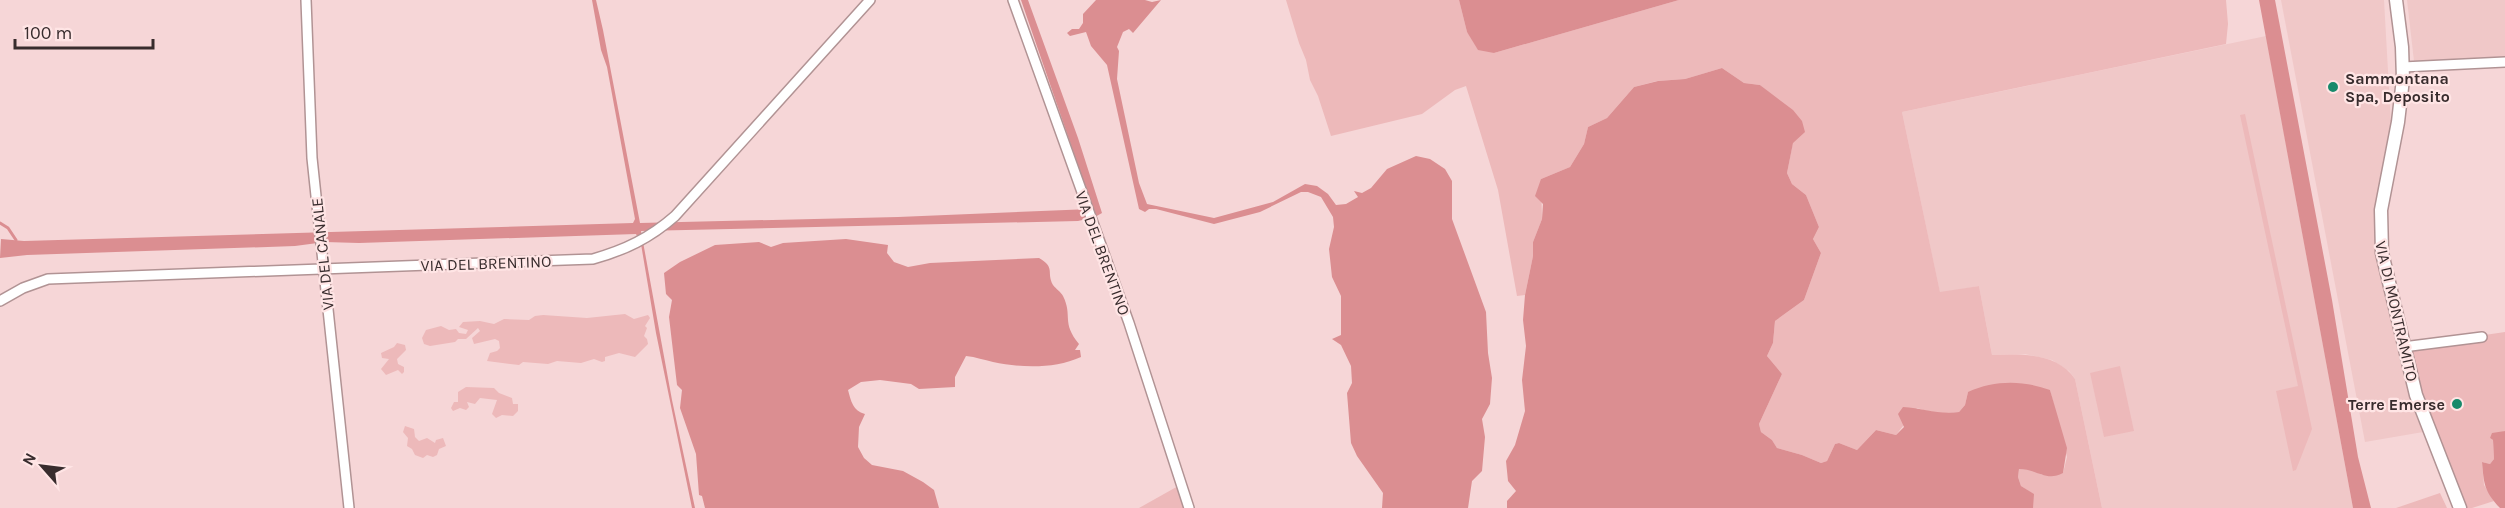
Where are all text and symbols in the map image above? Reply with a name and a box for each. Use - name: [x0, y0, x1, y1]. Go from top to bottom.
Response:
- scale bar: [15, 12, 153, 50]
- text: 100 m: [24, 22, 72, 44]
- place label: Sammontana Spa, Deposito: [2345, 69, 2450, 106]
- marker: Sammontana Spa, Deposito: [2326, 80, 2340, 94]
- street label: VIA DEL BRENTINO: [1071, 188, 1134, 318]
- street label: VIA DEL CANALE: [307, 197, 338, 311]
- street label: VIA DI MONTRAMITO: [2371, 239, 2422, 383]
- street label: VIA DEL BRENTINO: [420, 252, 552, 275]
- place label: Terre Emerse: [2348, 395, 2445, 414]
- marker: Terre Emerse: [2450, 397, 2464, 411]
- north arrow: [12, 436, 72, 496]
- text: N: [18, 450, 40, 469]

